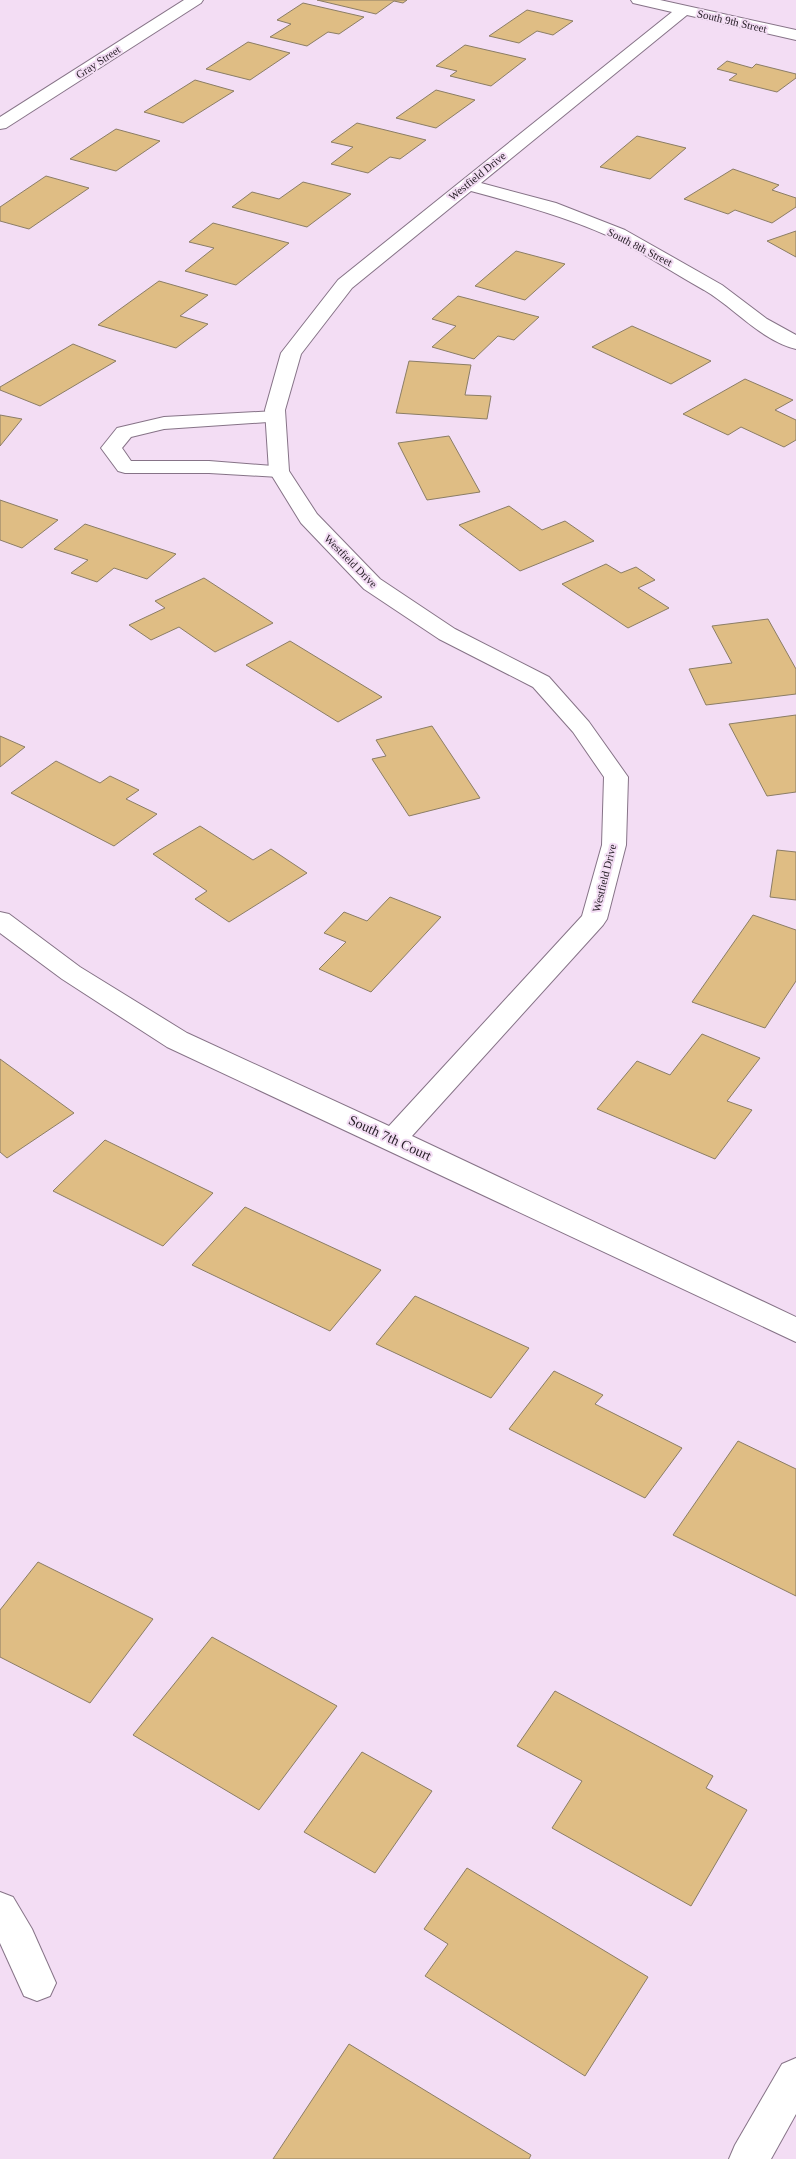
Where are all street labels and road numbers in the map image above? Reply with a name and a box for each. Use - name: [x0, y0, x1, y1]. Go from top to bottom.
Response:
- street label: South 9th Street: [696, 7, 768, 35]
- street label: Gray Street: [74, 43, 122, 81]
- street label: Westfield Drive: [446, 149, 508, 203]
- street label: South 8th Street: [606, 226, 674, 268]
- street label: Westfield Drive: [322, 532, 380, 590]
- street label: Westfield Drive: [590, 843, 618, 913]
- street label: South 7th Court: [346, 1112, 434, 1164]

